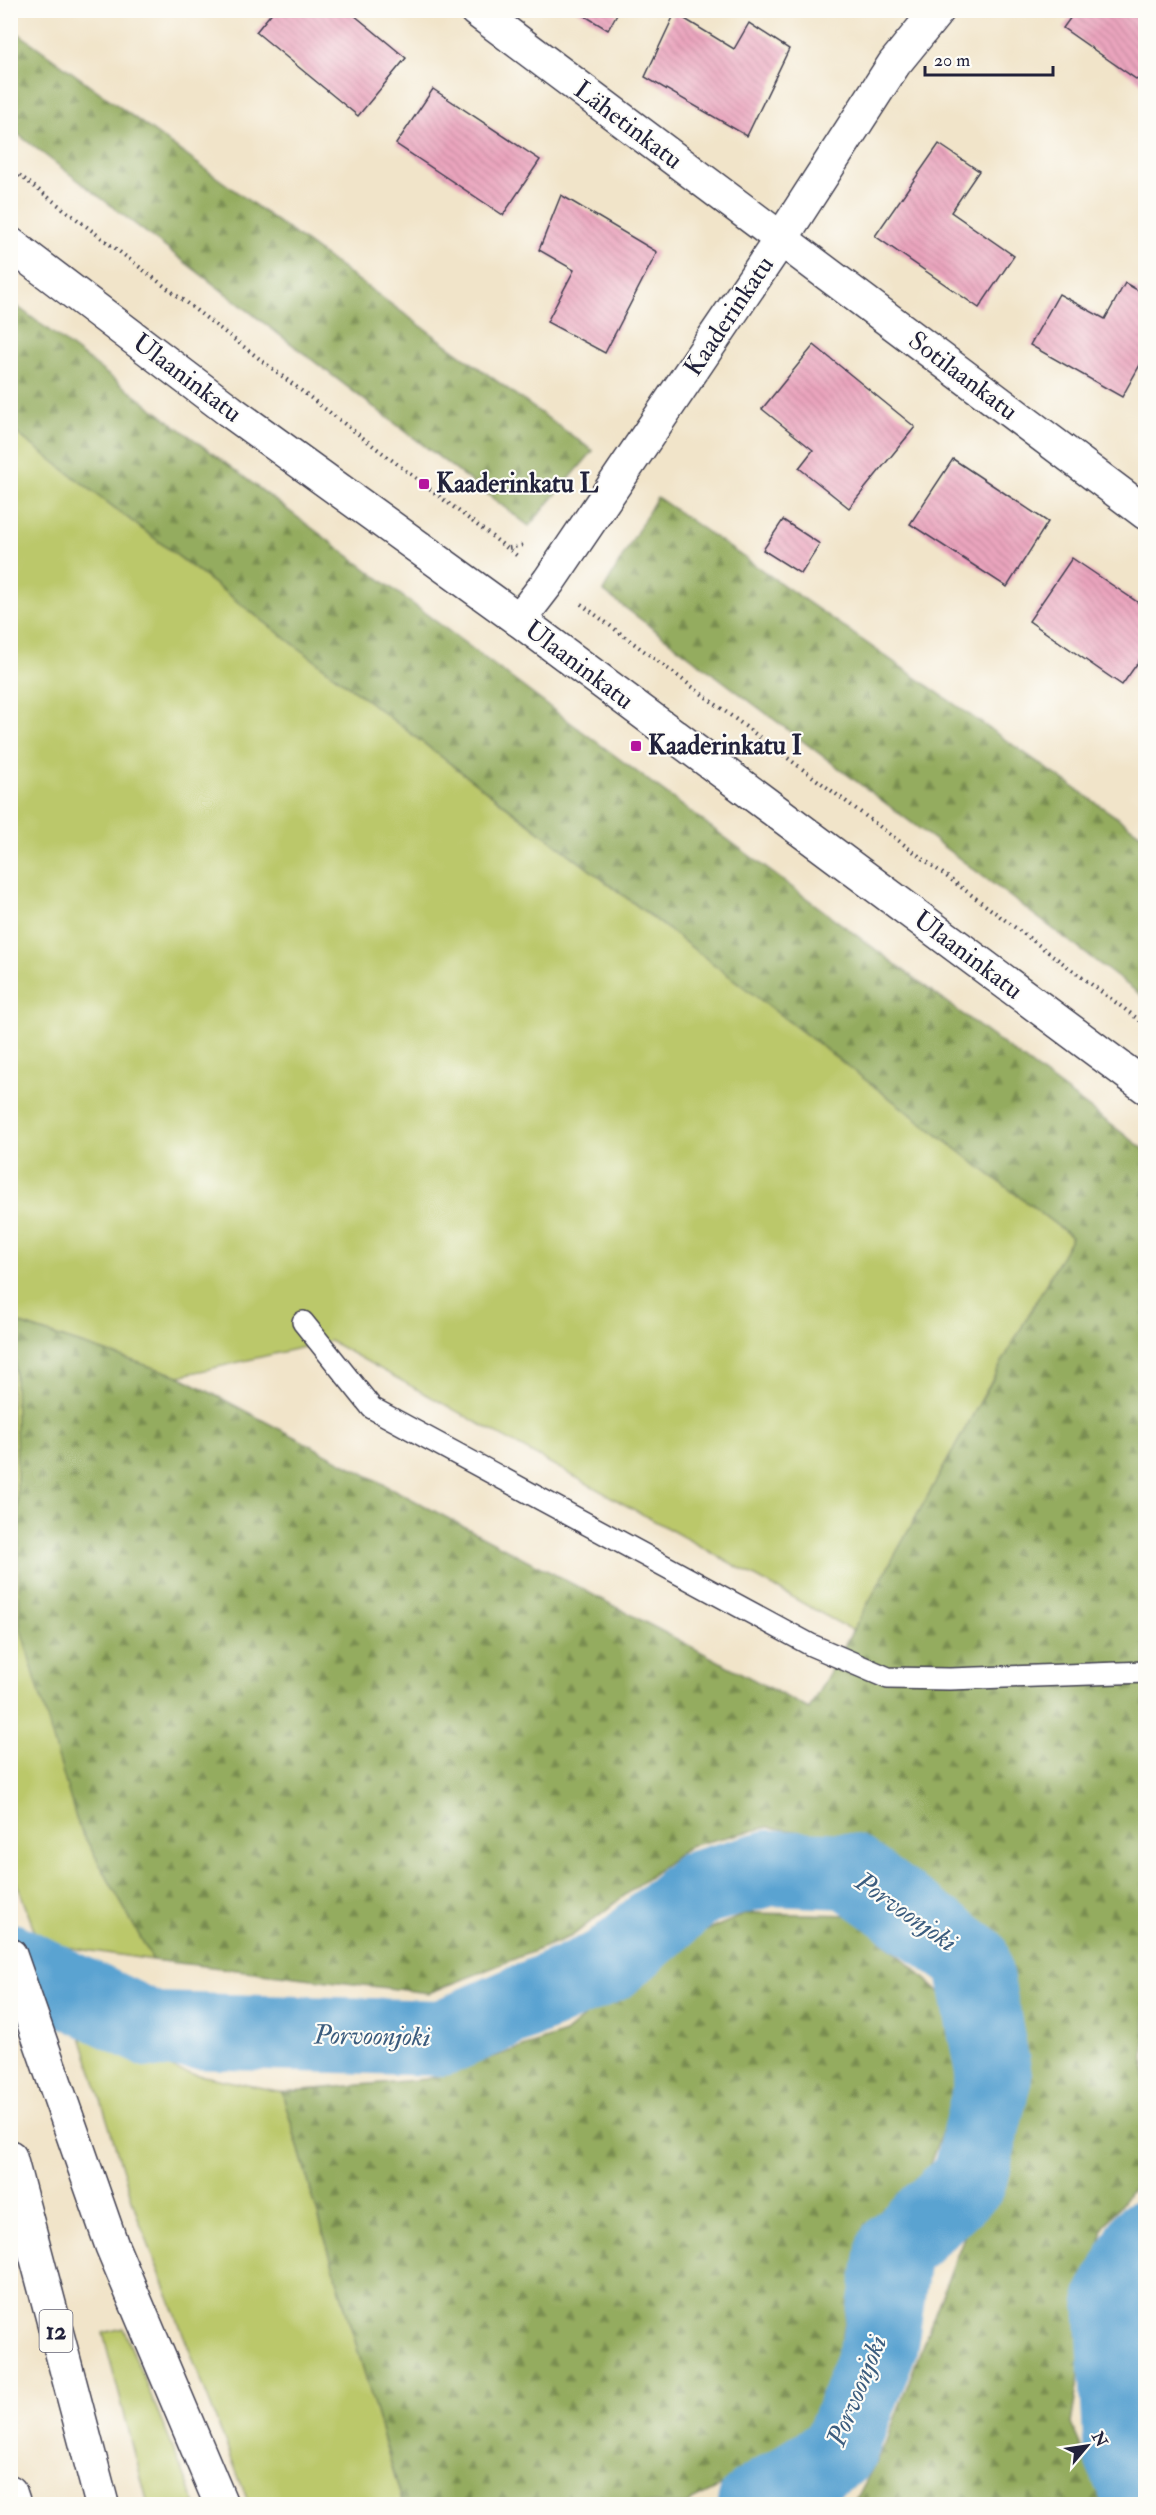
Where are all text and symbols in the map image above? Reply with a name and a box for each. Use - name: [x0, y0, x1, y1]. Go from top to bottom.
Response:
- scale bar: [925, 39, 1052, 77]
- text: 20 m: [934, 49, 970, 72]
- street label: Lähetinkatu: [567, 74, 689, 176]
- street label: Kaaderinkatu: [677, 250, 781, 382]
- street label: Sotilaankatu: [902, 325, 1024, 427]
- street label: Ulaaninkatu: [126, 327, 248, 429]
- place label: Kaaderinkatu L: [436, 468, 598, 500]
- marker: Kaaderinkatu L: [417, 477, 431, 491]
- street label: Ulaaninkatu: [518, 614, 640, 716]
- place label: Kaaderinkatu I: [648, 730, 802, 762]
- marker: Kaaderinkatu I: [629, 739, 643, 753]
- street label: Ulaaninkatu: [907, 904, 1029, 1006]
- water label: Porvoonjoki: [848, 1864, 963, 1959]
- water label: Porvoonjoki: [312, 2018, 431, 2054]
- road number: 12: [40, 2310, 72, 2352]
- water label: Porvoonjoki: [819, 2331, 894, 2452]
- north arrow: [1057, 2416, 1117, 2476]
- text: N: [1087, 2427, 1112, 2451]

